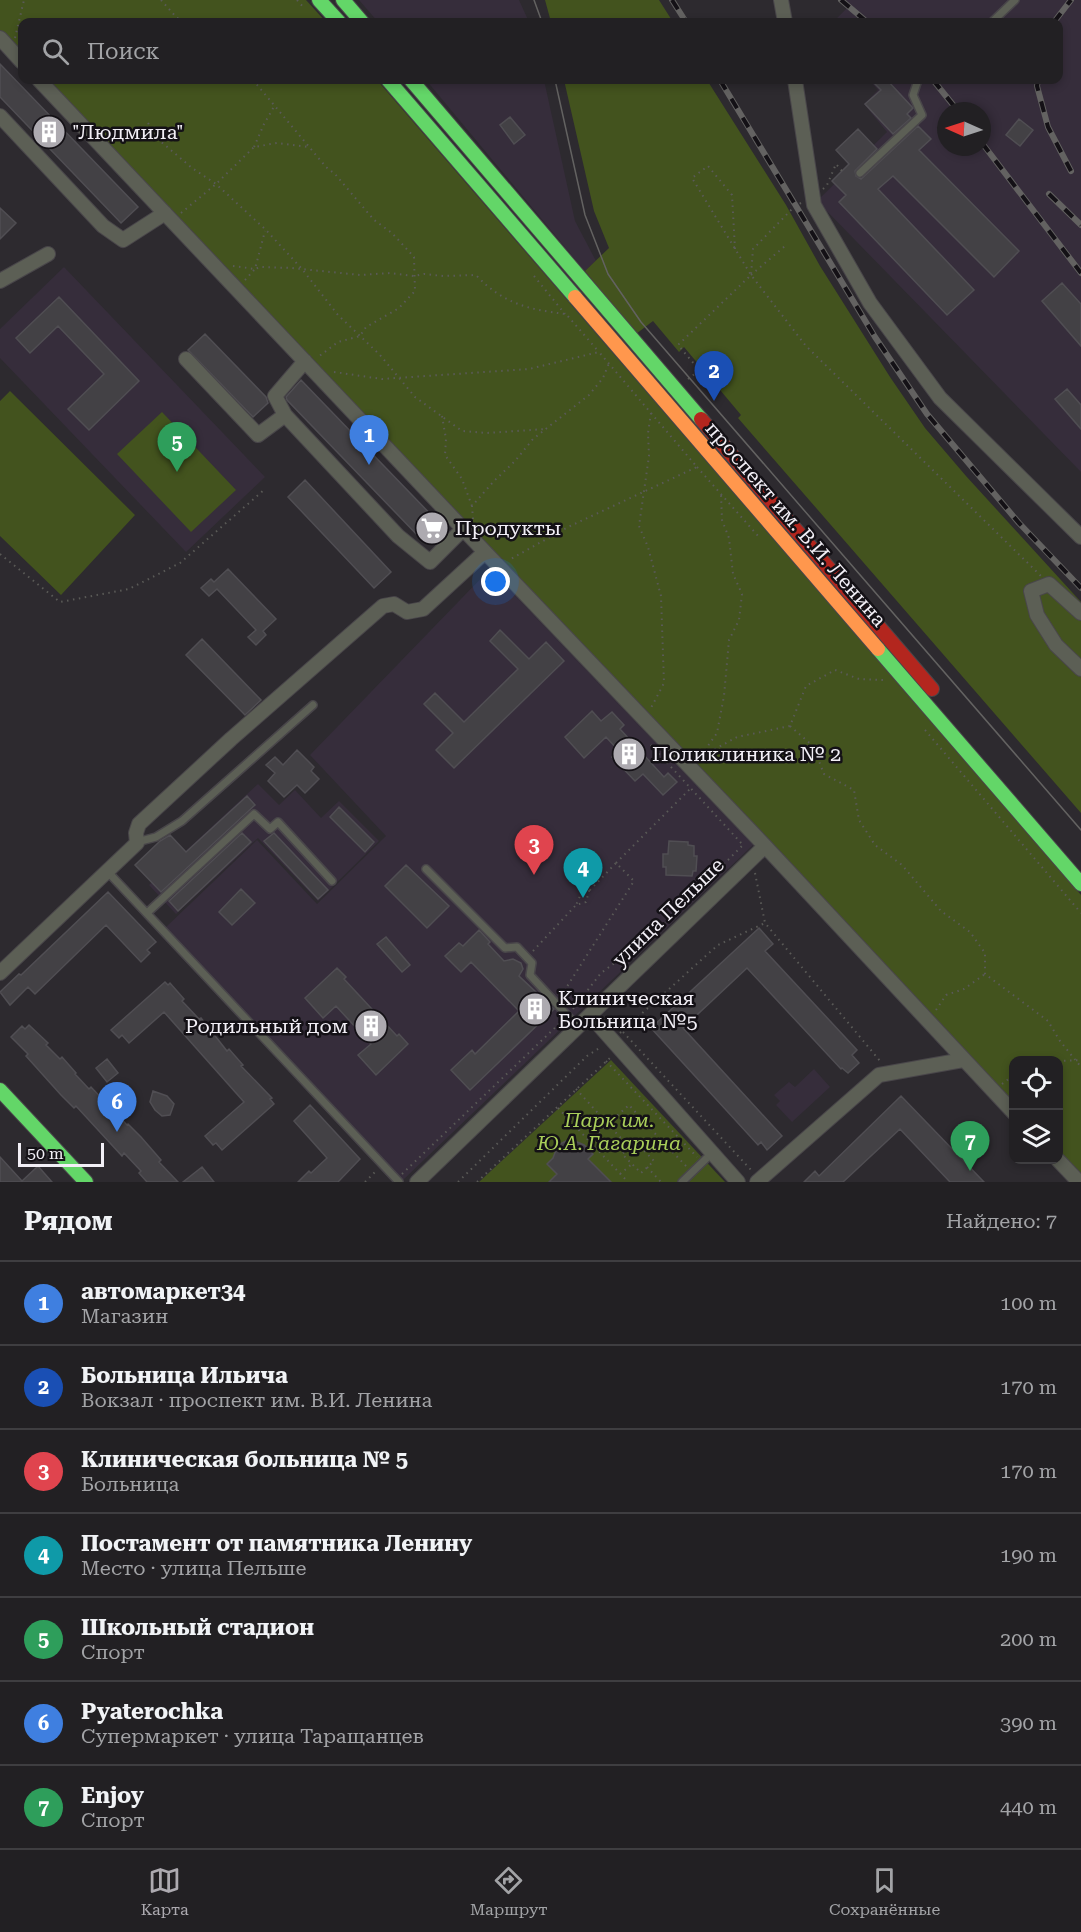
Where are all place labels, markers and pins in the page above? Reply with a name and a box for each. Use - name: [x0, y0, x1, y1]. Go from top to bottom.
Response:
- building icon: "Людмила": [31, 114, 67, 150]
- place label: "Людмила": [72, 120, 183, 144]
- pin: 2: [694, 352, 734, 401]
- pin: 1: [350, 416, 388, 465]
- pin: 5: [158, 422, 196, 472]
- supermarket icon: Продукты: [414, 510, 450, 546]
- place label: Продукты: [455, 516, 561, 540]
- building icon: Поликлиника № 2: [611, 736, 647, 772]
- place label: Поликлиника № 2: [652, 742, 841, 766]
- pin: 3: [514, 826, 554, 875]
- pin: 4: [564, 848, 602, 898]
- place label: Клиническая Больница №5: [558, 986, 698, 1033]
- building icon: Клиническая Больница №5: [517, 991, 553, 1027]
- building icon: Родильный дом: [353, 1008, 389, 1044]
- place label: Родильный дом: [185, 1014, 348, 1038]
- pin: 6: [98, 1082, 136, 1132]
- pin: 7: [950, 1122, 990, 1171]

